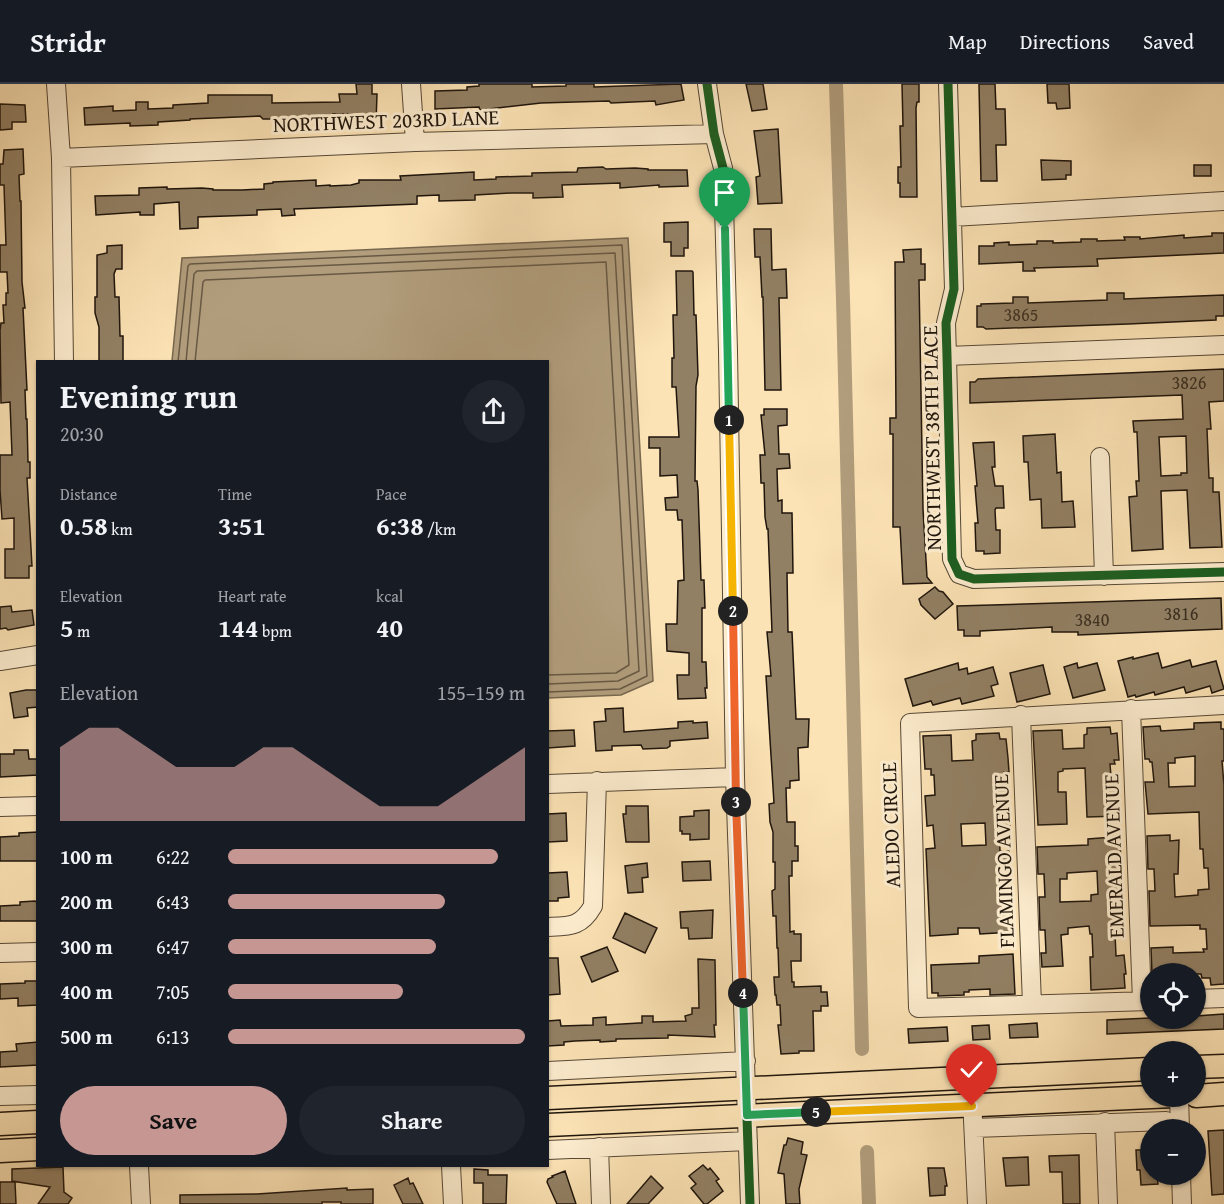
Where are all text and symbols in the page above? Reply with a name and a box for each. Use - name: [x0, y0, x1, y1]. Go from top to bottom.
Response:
- text: Stridr: [30, 21, 106, 62]
- text: Map: [948, 26, 987, 57]
- text: Directions: [1020, 26, 1110, 57]
- text: Saved: [1143, 26, 1194, 57]
- street label: NORTHWEST 203RD LANE: [272, 101, 500, 140]
- pin: [699, 167, 750, 229]
- icon: arrive: [708, 176, 741, 209]
- house number: 3865: [1004, 301, 1038, 328]
- street label: NORTHWEST 38TH PLACE: [914, 325, 949, 551]
- house number: 3826: [1172, 369, 1206, 396]
- text: Evening run: [60, 372, 237, 420]
- button: share: [462, 380, 525, 443]
- pin: 1: [714, 405, 744, 435]
- text: 1: [725, 408, 733, 432]
- text: 20:30: [60, 419, 103, 448]
- text: Distance: [60, 482, 117, 506]
- text: Time: [218, 482, 252, 506]
- text: Pace: [376, 482, 407, 506]
- text: 0.58: [60, 506, 108, 545]
- text: 3:51: [218, 506, 266, 545]
- text: 6:38: [376, 506, 424, 545]
- text: km: [108, 517, 132, 541]
- text: /km: [424, 517, 456, 541]
- text: Elevation: [60, 584, 123, 608]
- text: Heart rate: [218, 584, 287, 608]
- text: kcal: [376, 584, 403, 608]
- pin: 2: [718, 596, 748, 626]
- text: 2: [729, 599, 737, 623]
- house number: 3816: [1164, 600, 1198, 627]
- house number: 3840: [1075, 606, 1110, 633]
- text: 5: [60, 608, 73, 647]
- text: 144: [218, 608, 258, 647]
- text: 40: [376, 608, 403, 647]
- text: m: [73, 619, 90, 643]
- text: bpm: [258, 619, 292, 643]
- text: Elevation: [60, 678, 138, 707]
- text: 155–159 m: [437, 678, 525, 707]
- street label: ALEDO CIRCLE: [873, 761, 908, 889]
- street label: FLAMINGO AVENUE: [985, 773, 1022, 949]
- street label: EMERALD AVENUE: [1095, 773, 1132, 939]
- pin: 3: [721, 787, 751, 817]
- text: 3: [732, 790, 740, 814]
- text: 100 m: [60, 842, 113, 871]
- text: 6:22: [156, 842, 190, 871]
- text: 200 m: [60, 887, 113, 916]
- text: 6:43: [156, 887, 190, 916]
- text: 300 m: [60, 932, 113, 961]
- text: 6:47: [156, 932, 190, 961]
- map controls: [1140, 963, 1206, 1185]
- button: locate: [1140, 963, 1206, 1029]
- text: 400 m: [60, 977, 113, 1006]
- text: 7:05: [156, 977, 190, 1006]
- pin: 4: [728, 978, 758, 1008]
- text: 4: [739, 981, 747, 1005]
- text: 500 m: [60, 1022, 113, 1051]
- text: 6:13: [156, 1022, 190, 1051]
- button: +: [1140, 1041, 1206, 1107]
- pin: [946, 1044, 997, 1106]
- icon: check: [955, 1053, 988, 1086]
- button: Save: [60, 1086, 287, 1155]
- button: Share: [299, 1086, 525, 1155]
- pin: 5: [801, 1097, 831, 1127]
- text: 5: [812, 1100, 820, 1124]
- button: −: [1140, 1119, 1206, 1185]

